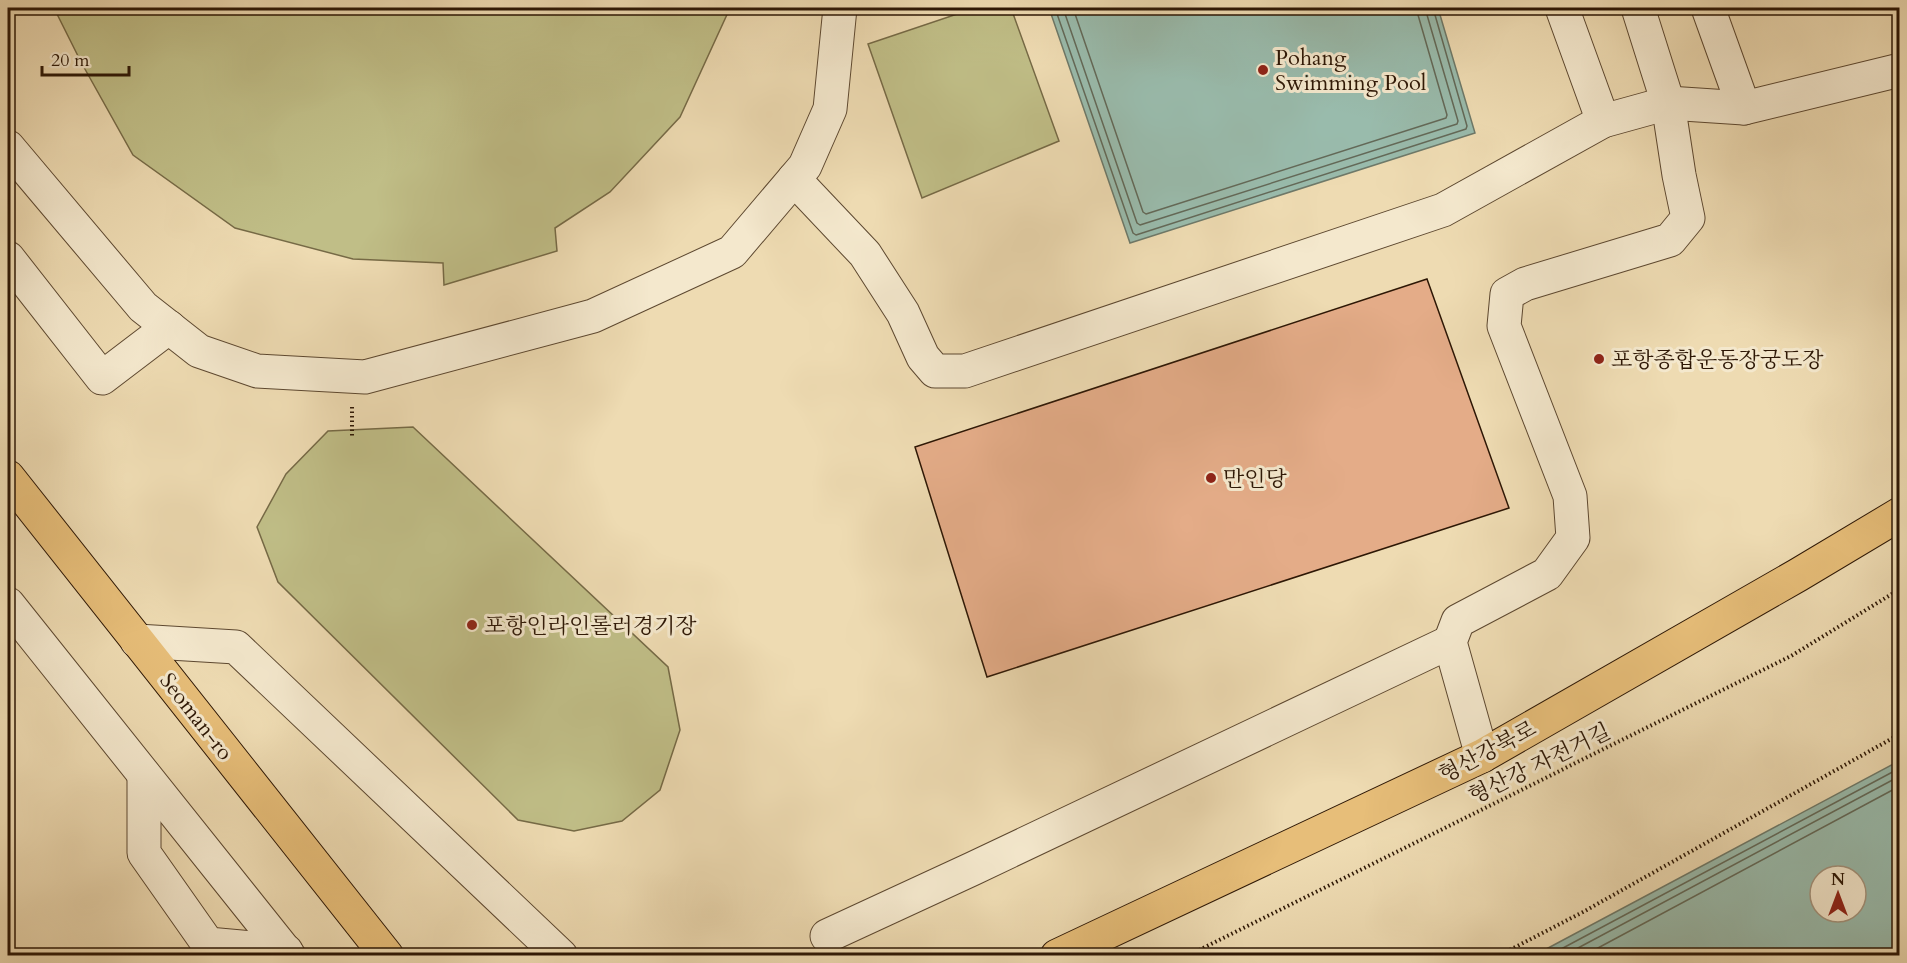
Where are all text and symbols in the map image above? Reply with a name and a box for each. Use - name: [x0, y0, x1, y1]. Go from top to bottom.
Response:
- scale bar: [42, 39, 129, 77]
- place label: Pohang Swimming Pool: [1275, 43, 1427, 98]
- text: 20 m: [51, 48, 90, 73]
- marker: Pohang Swimming Pool: [1256, 63, 1270, 77]
- place label: 포항종합운동장궁도장: [1611, 345, 1824, 375]
- marker: 포항종합운동장궁도장: [1592, 352, 1606, 366]
- place label: 만인당: [1223, 464, 1288, 494]
- marker: 만인당: [1204, 471, 1218, 485]
- place label: 포항인라인롤러경기장: [484, 611, 697, 641]
- marker: 포항인라인롤러경기장: [465, 618, 479, 632]
- street label: Seoman-ro: [153, 667, 240, 767]
- street label: 형산강북로: [1434, 714, 1541, 790]
- street label: 형산강 자전거길: [1463, 717, 1616, 811]
- north arrow: [1808, 864, 1868, 924]
- text: N: [1831, 869, 1845, 891]

